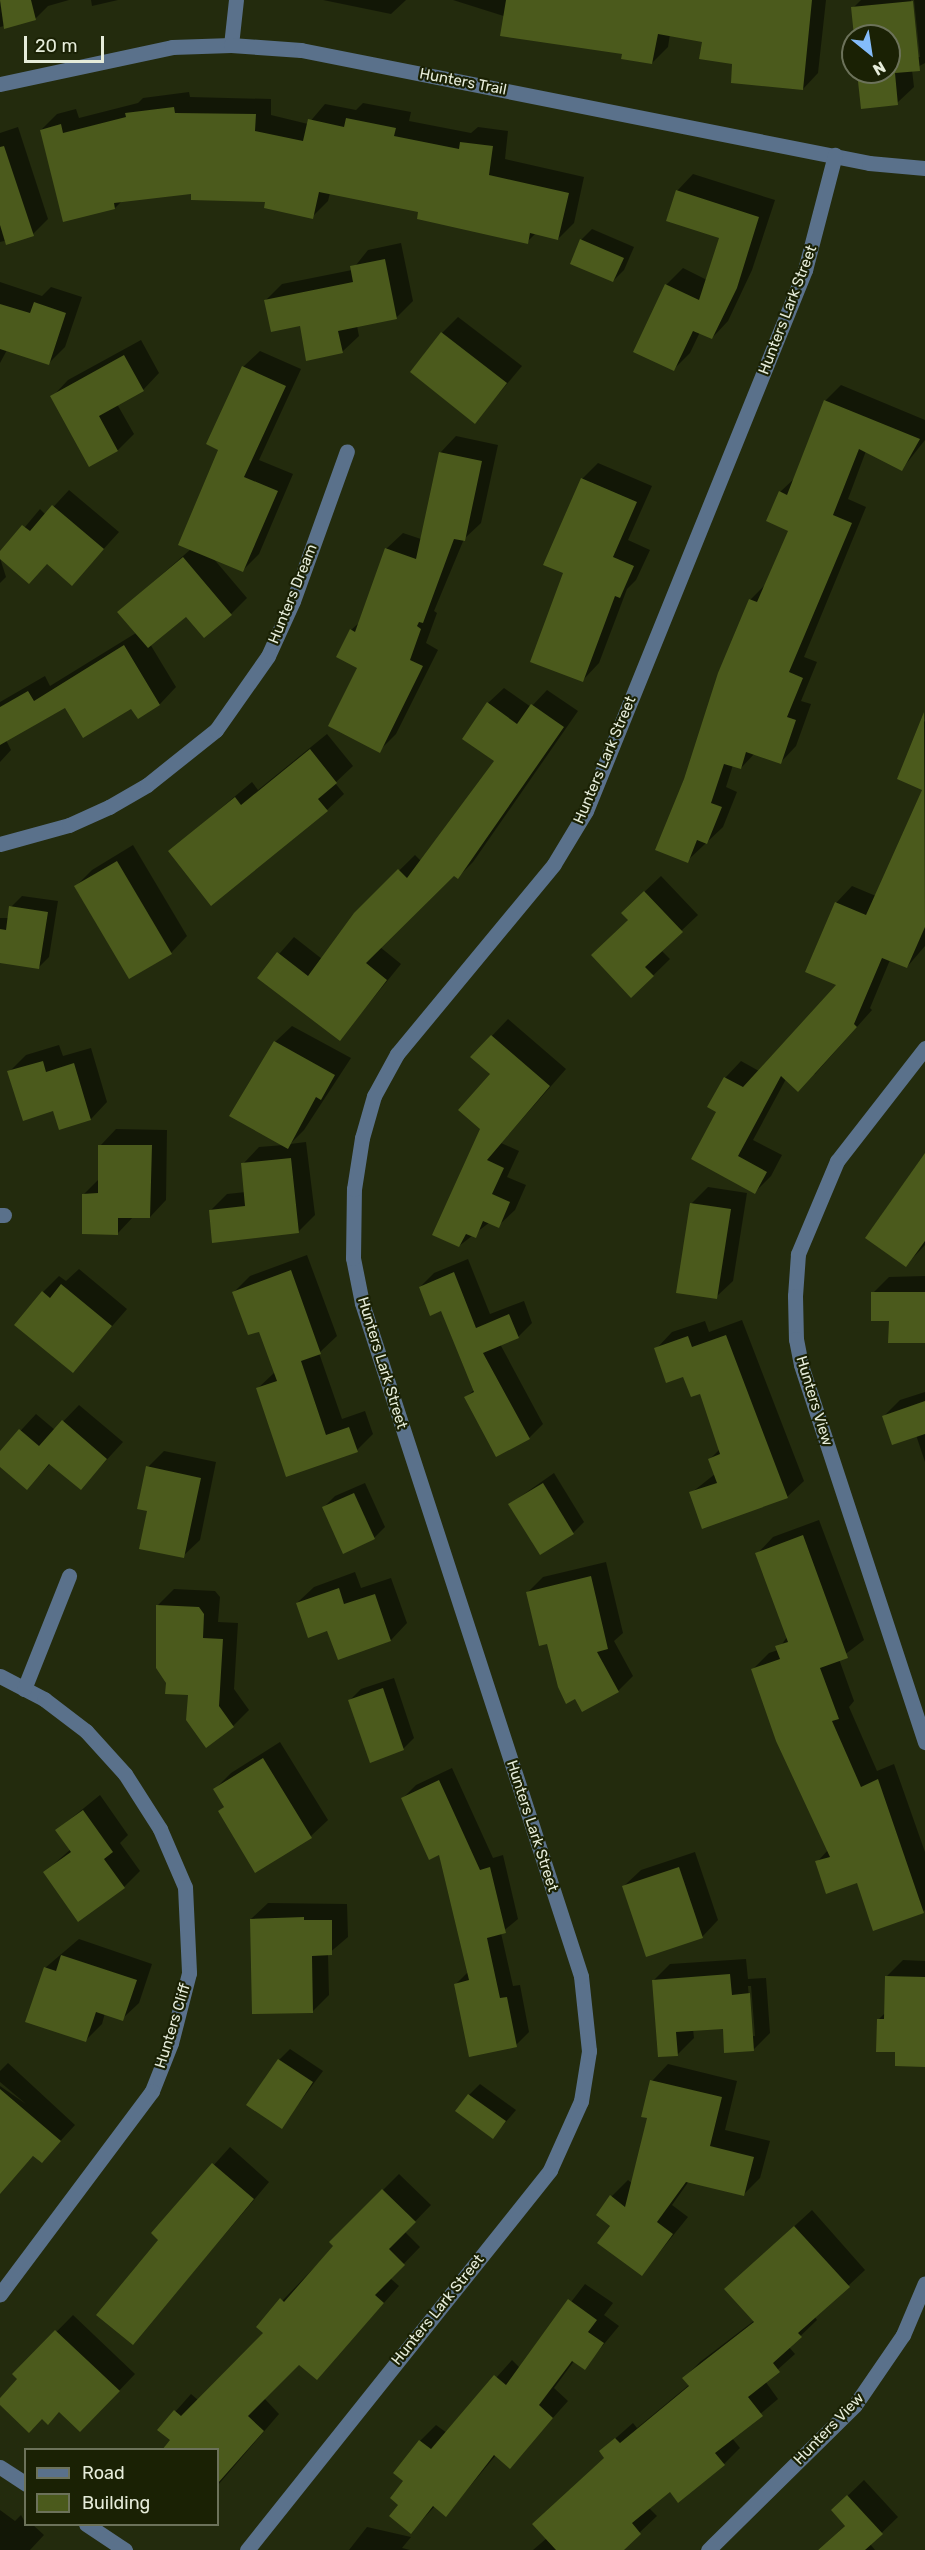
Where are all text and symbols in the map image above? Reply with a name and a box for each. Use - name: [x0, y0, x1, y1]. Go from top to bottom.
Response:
- scale bar: [27, 24, 106, 62]
- north arrow: [841, 24, 901, 84]
- text: 20 m: [35, 35, 77, 57]
- text: N: [870, 57, 889, 79]
- street label: Hunters Trail: [418, 65, 508, 99]
- street label: Hunters Lark Street: [755, 243, 821, 377]
- street label: Hunters Dream: [265, 542, 321, 646]
- street label: Hunters Lark Street: [570, 693, 640, 827]
- street label: Hunters Lark Street: [353, 1295, 411, 1431]
- street label: Hunters View: [792, 1354, 836, 1448]
- street label: Hunters Lark Street: [502, 1758, 562, 1894]
- street label: Hunters Cliff: [152, 1981, 194, 2071]
- street label: Hunters Lark Street: [388, 2251, 488, 2369]
- street label: Hunters View: [790, 2389, 868, 2469]
- legend: [24, 2448, 219, 2526]
- text: Road: [82, 2462, 125, 2484]
- text: Building: [82, 2492, 150, 2514]

